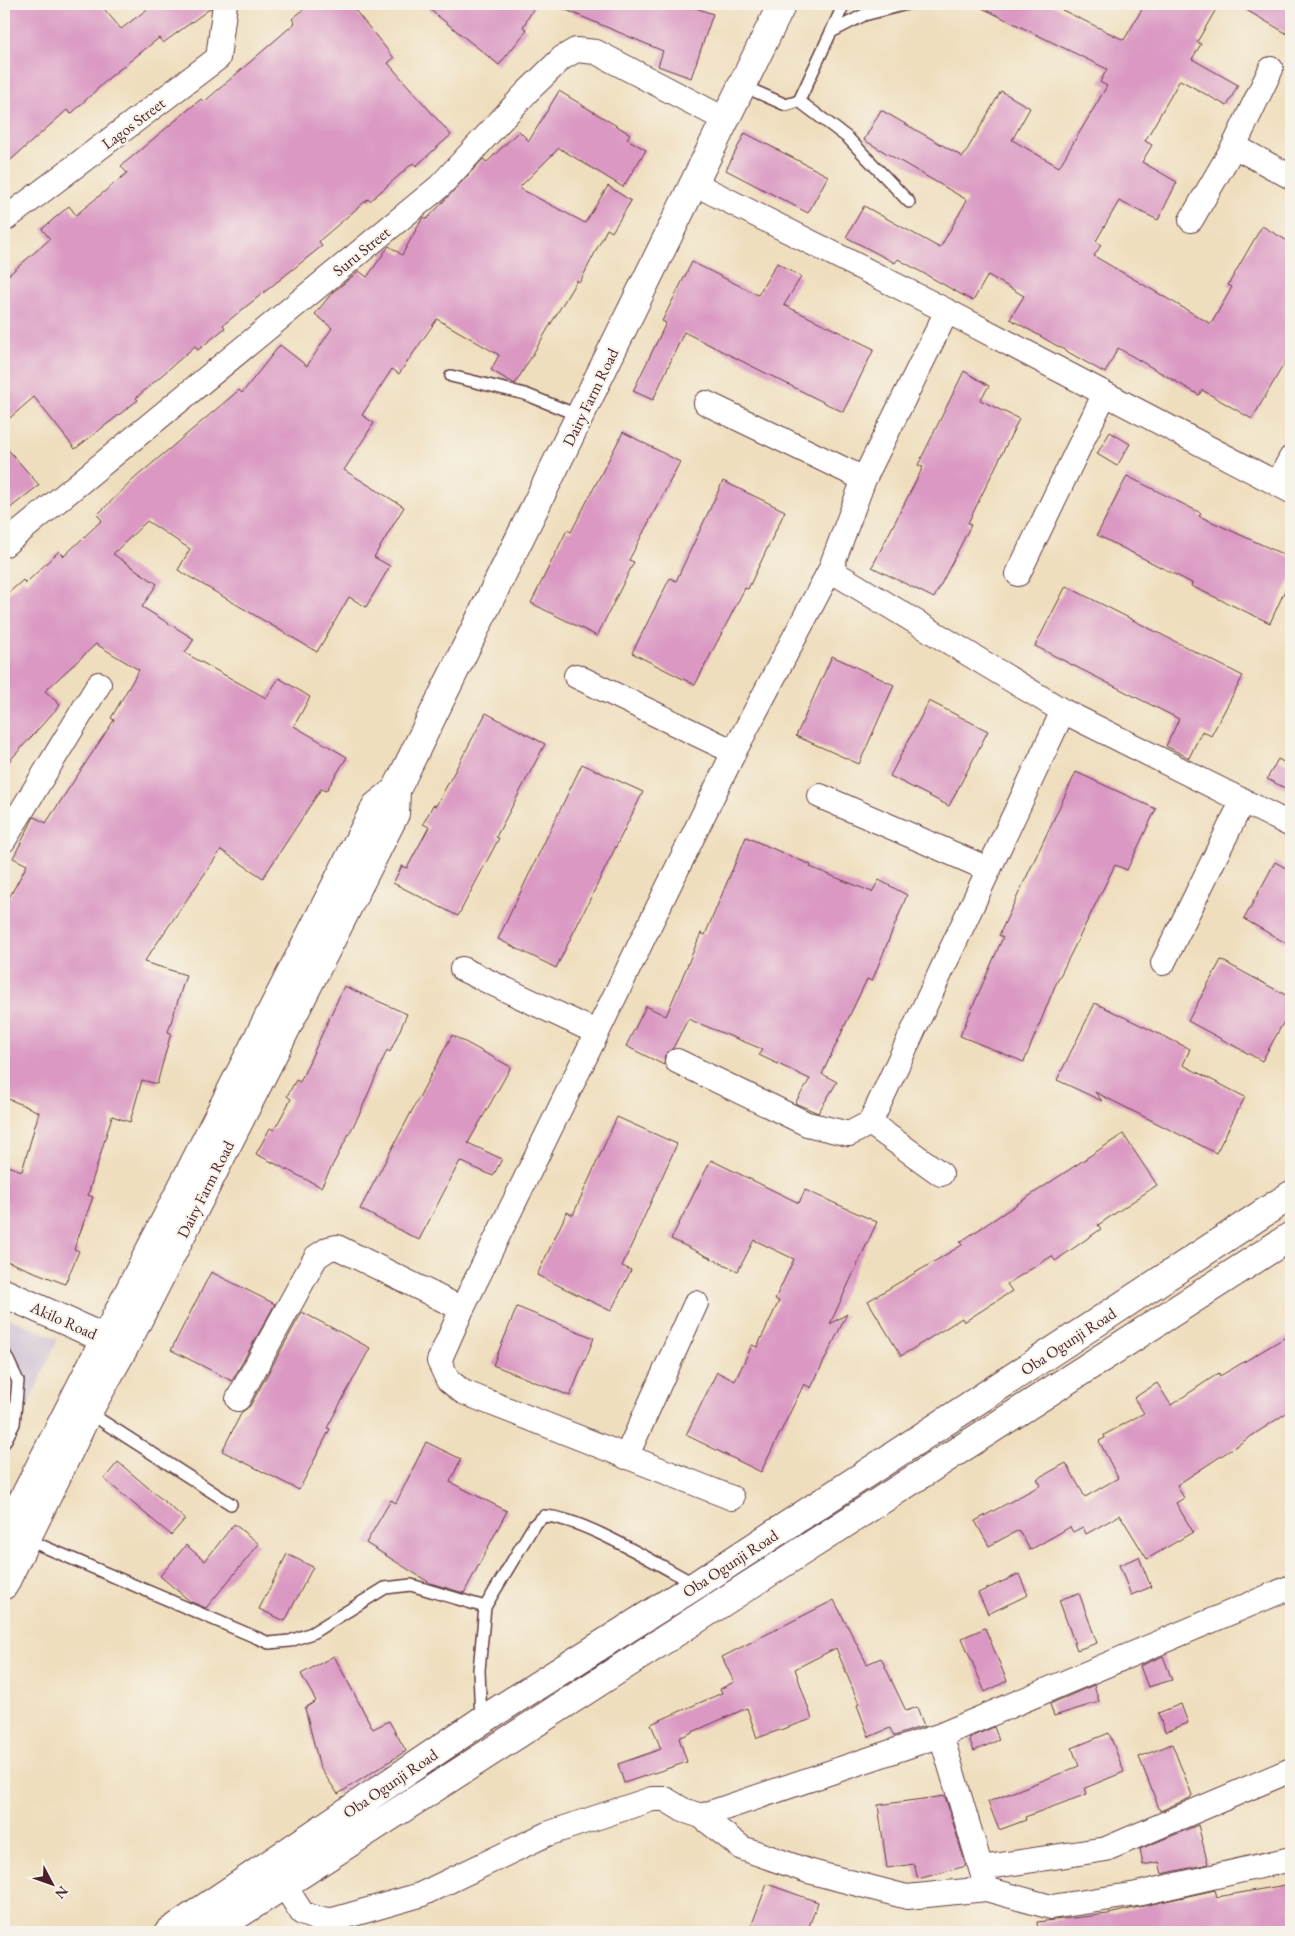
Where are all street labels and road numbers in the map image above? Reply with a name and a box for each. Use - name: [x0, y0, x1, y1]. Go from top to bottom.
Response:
- street label: Lagos Street: [97, 93, 169, 154]
- street label: Suru Street: [328, 222, 394, 281]
- street label: Dairy Farm Road: [558, 344, 624, 450]
- street label: Dairy Farm Road: [172, 1136, 239, 1241]
- street label: Akilo Road: [26, 1296, 101, 1345]
- street label: Oba Ogunji Road: [1016, 1302, 1121, 1380]
- street label: Oba Ogunji Road: [678, 1524, 783, 1602]
- street label: Oba Ogunji Road: [339, 1743, 442, 1823]

